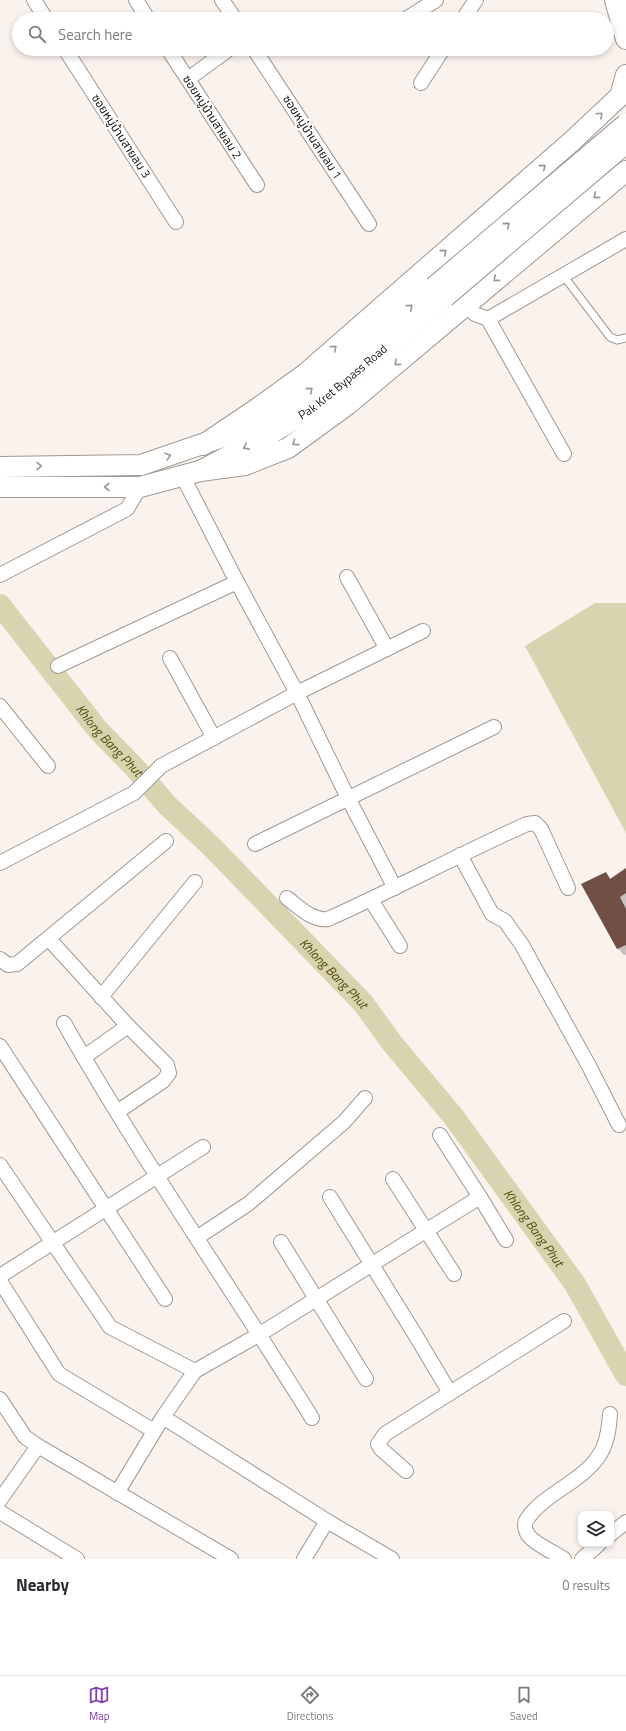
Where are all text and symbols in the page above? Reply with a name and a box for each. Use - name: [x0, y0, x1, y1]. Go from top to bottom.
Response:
- search box: [12, 12, 614, 56]
- icon: search: [26, 23, 48, 45]
- text: Search here: [58, 23, 132, 46]
- street label: ซอยหมู่บ้านสายลม 2: [178, 71, 247, 163]
- street label: ซอยหมู่บ้านสายลม 3: [87, 90, 156, 182]
- street label: ซอยหมู่บ้านสายลม 1: [278, 91, 347, 183]
- one-way arrow: [595, 113, 603, 120]
- one-way arrow: [538, 164, 545, 171]
- one-way arrow: [593, 191, 601, 198]
- one-way arrow: [502, 223, 509, 230]
- one-way arrow: [440, 249, 447, 256]
- one-way arrow: [494, 275, 501, 282]
- one-way arrow: [405, 305, 412, 312]
- street label: Pak Kret Bypass Road: [294, 339, 391, 424]
- one-way arrow: [329, 345, 337, 353]
- one-way arrow: [394, 358, 401, 365]
- one-way arrow: [305, 388, 312, 395]
- one-way arrow: [292, 438, 299, 445]
- one-way arrow: [243, 442, 251, 450]
- one-way arrow: [164, 452, 171, 461]
- one-way arrow: [36, 462, 42, 470]
- one-way arrow: [104, 483, 110, 491]
- water label: Khlong Bang Phut: [71, 700, 149, 782]
- water label: Khlong Bang Phut: [295, 933, 375, 1014]
- water label: Khlong Bang Phut: [499, 1185, 570, 1272]
- map controls: [578, 1511, 614, 1547]
- button: layers: [578, 1511, 614, 1547]
- text: Nearby: [16, 1572, 69, 1598]
- text: 0 results: [562, 1575, 610, 1595]
- tab: Map: [88, 1684, 110, 1724]
- tab: Directions: [287, 1684, 333, 1724]
- tab: Saved: [510, 1684, 538, 1724]

